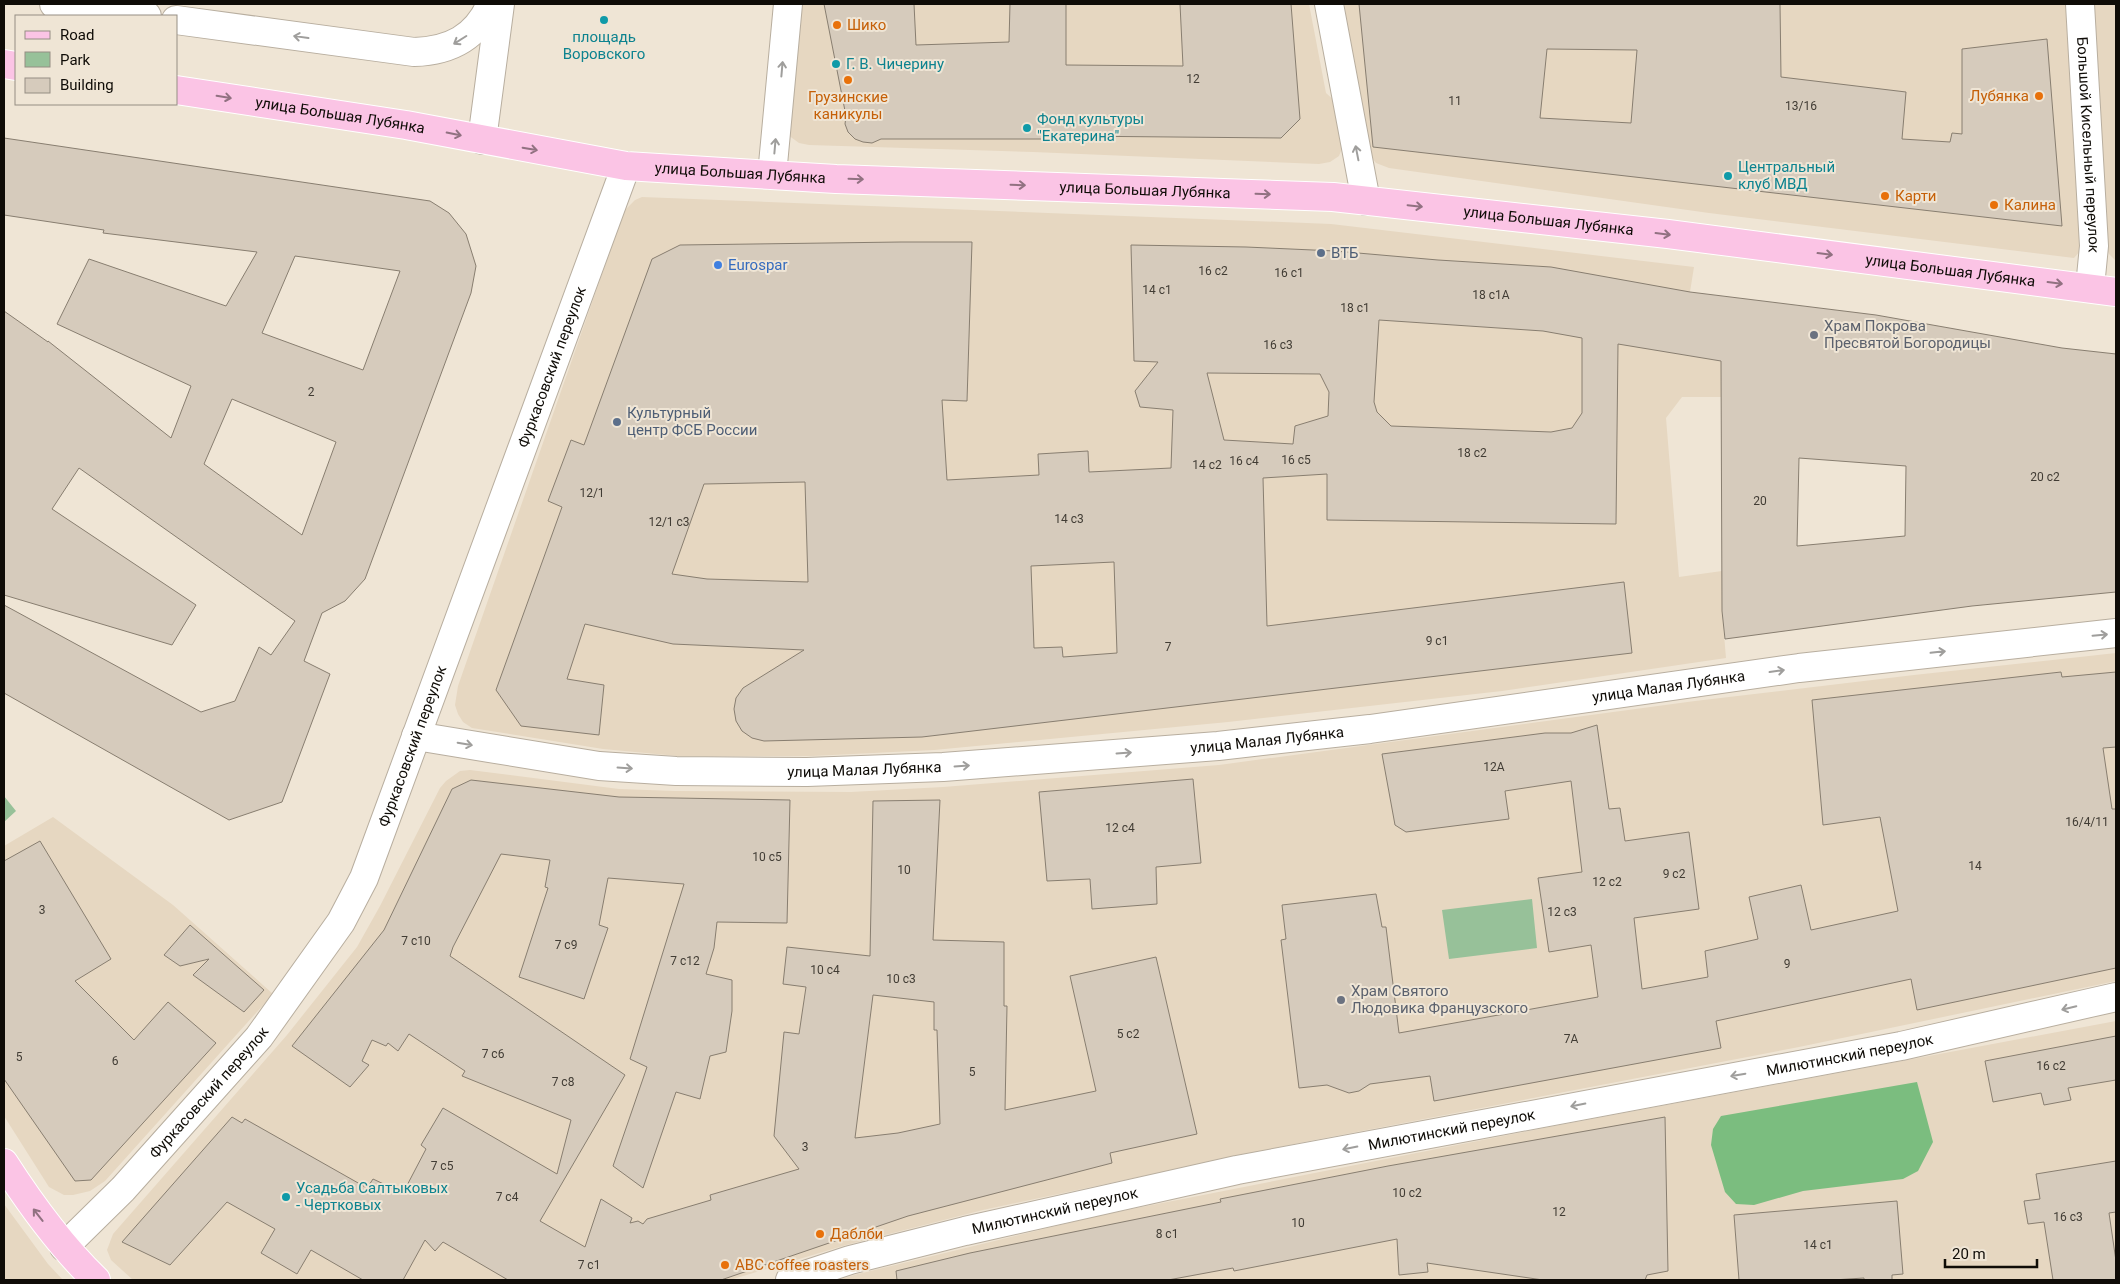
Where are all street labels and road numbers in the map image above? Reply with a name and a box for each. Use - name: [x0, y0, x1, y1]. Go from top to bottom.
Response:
- street label: Большой Кисельный переулок: [2073, 36, 2103, 254]
- street label: улица Большая Лубянка: [254, 93, 426, 137]
- street label: улица Большая Лубянка: [654, 159, 826, 187]
- street label: улица Большая Лубянка: [1059, 178, 1231, 202]
- street label: улица Большая Лубянка: [1462, 202, 1635, 239]
- street label: улица Большая Лубянка: [1864, 251, 2036, 290]
- street label: Фуркасовский переулок: [514, 284, 590, 450]
- street label: Фуркасовский переулок: [375, 663, 450, 829]
- street label: улица Малая Лубянка: [1591, 667, 1746, 706]
- street label: улица Малая Лубянка: [1190, 723, 1345, 757]
- street label: улица Малая Лубянка: [787, 758, 942, 781]
- street label: Фуркасовский переулок: [146, 1023, 272, 1162]
- street label: Милютинский переулок: [1765, 1030, 1935, 1080]
- street label: Милютинский переулок: [1367, 1106, 1537, 1154]
- street label: Милютинский переулок: [970, 1184, 1140, 1238]

